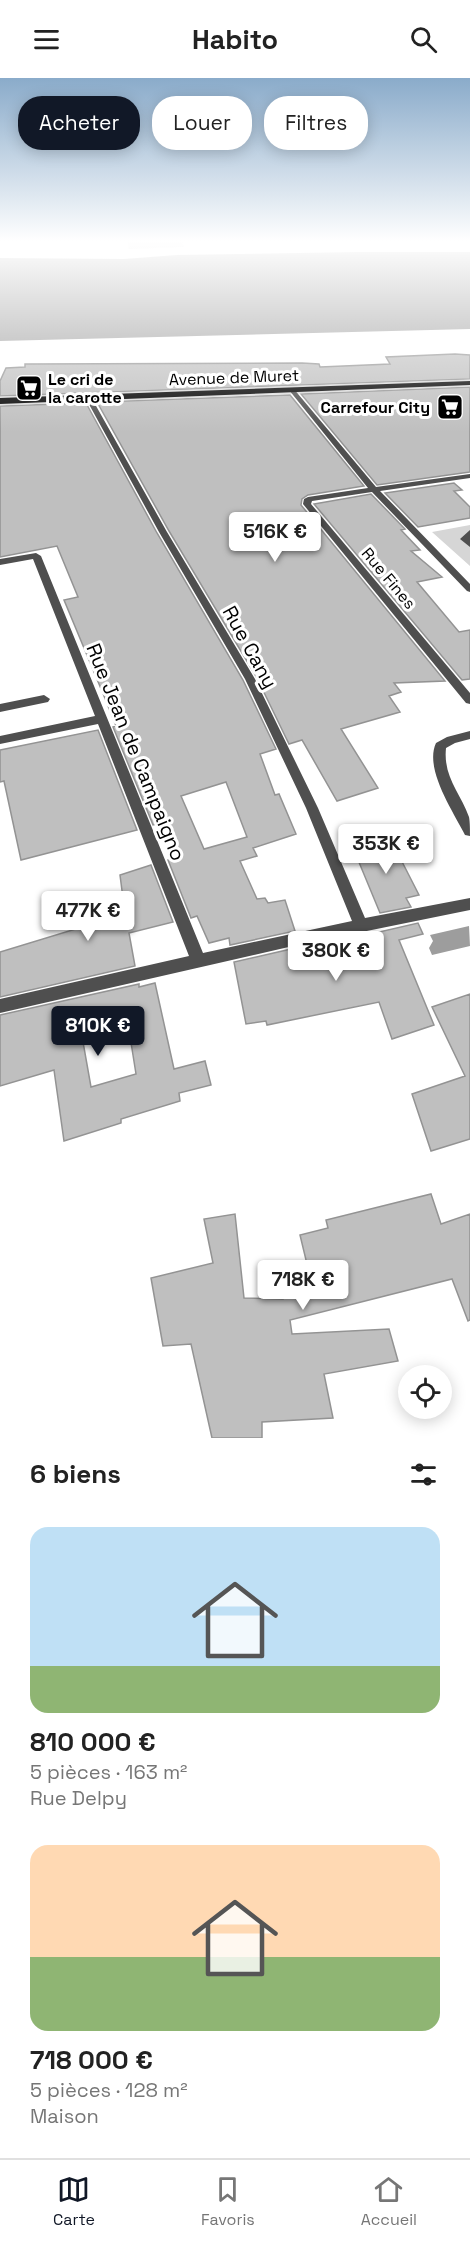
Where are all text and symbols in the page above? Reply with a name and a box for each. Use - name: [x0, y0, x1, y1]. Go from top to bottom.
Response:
- text: Habito: [192, 22, 278, 57]
- icon: menu: [30, 23, 63, 56]
- icon: search: [407, 23, 440, 56]
- chip: Acheter: [18, 96, 140, 150]
- chip: Louer: [152, 96, 252, 150]
- chip: Filtres: [264, 96, 368, 150]
- street label: Avenue de Muret: [168, 365, 300, 390]
- place label: Le cri de la carotte: [48, 369, 122, 408]
- supermarket icon: Le cri de la carotte: [14, 373, 44, 403]
- supermarket icon: Carrefour City: [435, 392, 465, 422]
- place label: Carrefour City: [321, 397, 430, 418]
- pin: 516K €: [226, 512, 324, 563]
- text: 516K €: [243, 518, 307, 544]
- street label: Rue Fines: [357, 543, 420, 613]
- street label: Rue Cany: [217, 601, 283, 693]
- street label: Rue Jean de Campaigno: [80, 640, 192, 864]
- pin: 353K €: [337, 824, 435, 875]
- text: 353K €: [352, 830, 420, 856]
- pin: 477K €: [39, 891, 137, 942]
- text: 477K €: [55, 897, 121, 923]
- pin: 380K €: [287, 931, 385, 982]
- text: 380K €: [302, 937, 370, 963]
- pin: 810K €: [49, 1006, 147, 1057]
- text: 810K €: [65, 1012, 131, 1038]
- pin: 718K €: [254, 1260, 352, 1311]
- text: 718K €: [271, 1266, 335, 1292]
- map controls: [398, 1365, 452, 1419]
- button: locate: [398, 1365, 452, 1419]
- text: 6 biens: [30, 1457, 121, 1491]
- icon: filters: [407, 1458, 440, 1491]
- icon: home: [181, 1566, 289, 1674]
- text: 810 000 €: [30, 1725, 156, 1759]
- text: 5 pièces · 163 m²: [30, 1759, 187, 1785]
- text: Rue Delpy: [30, 1785, 127, 1811]
- icon: home: [181, 1884, 289, 1992]
- text: 718 000 €: [30, 2043, 153, 2077]
- text: 5 pièces · 128 m²: [30, 2077, 188, 2103]
- text: Maison: [30, 2103, 99, 2129]
- tab: Carte: [53, 2173, 95, 2230]
- tab: Favoris: [201, 2173, 255, 2230]
- tab: Accueil: [361, 2173, 417, 2230]

